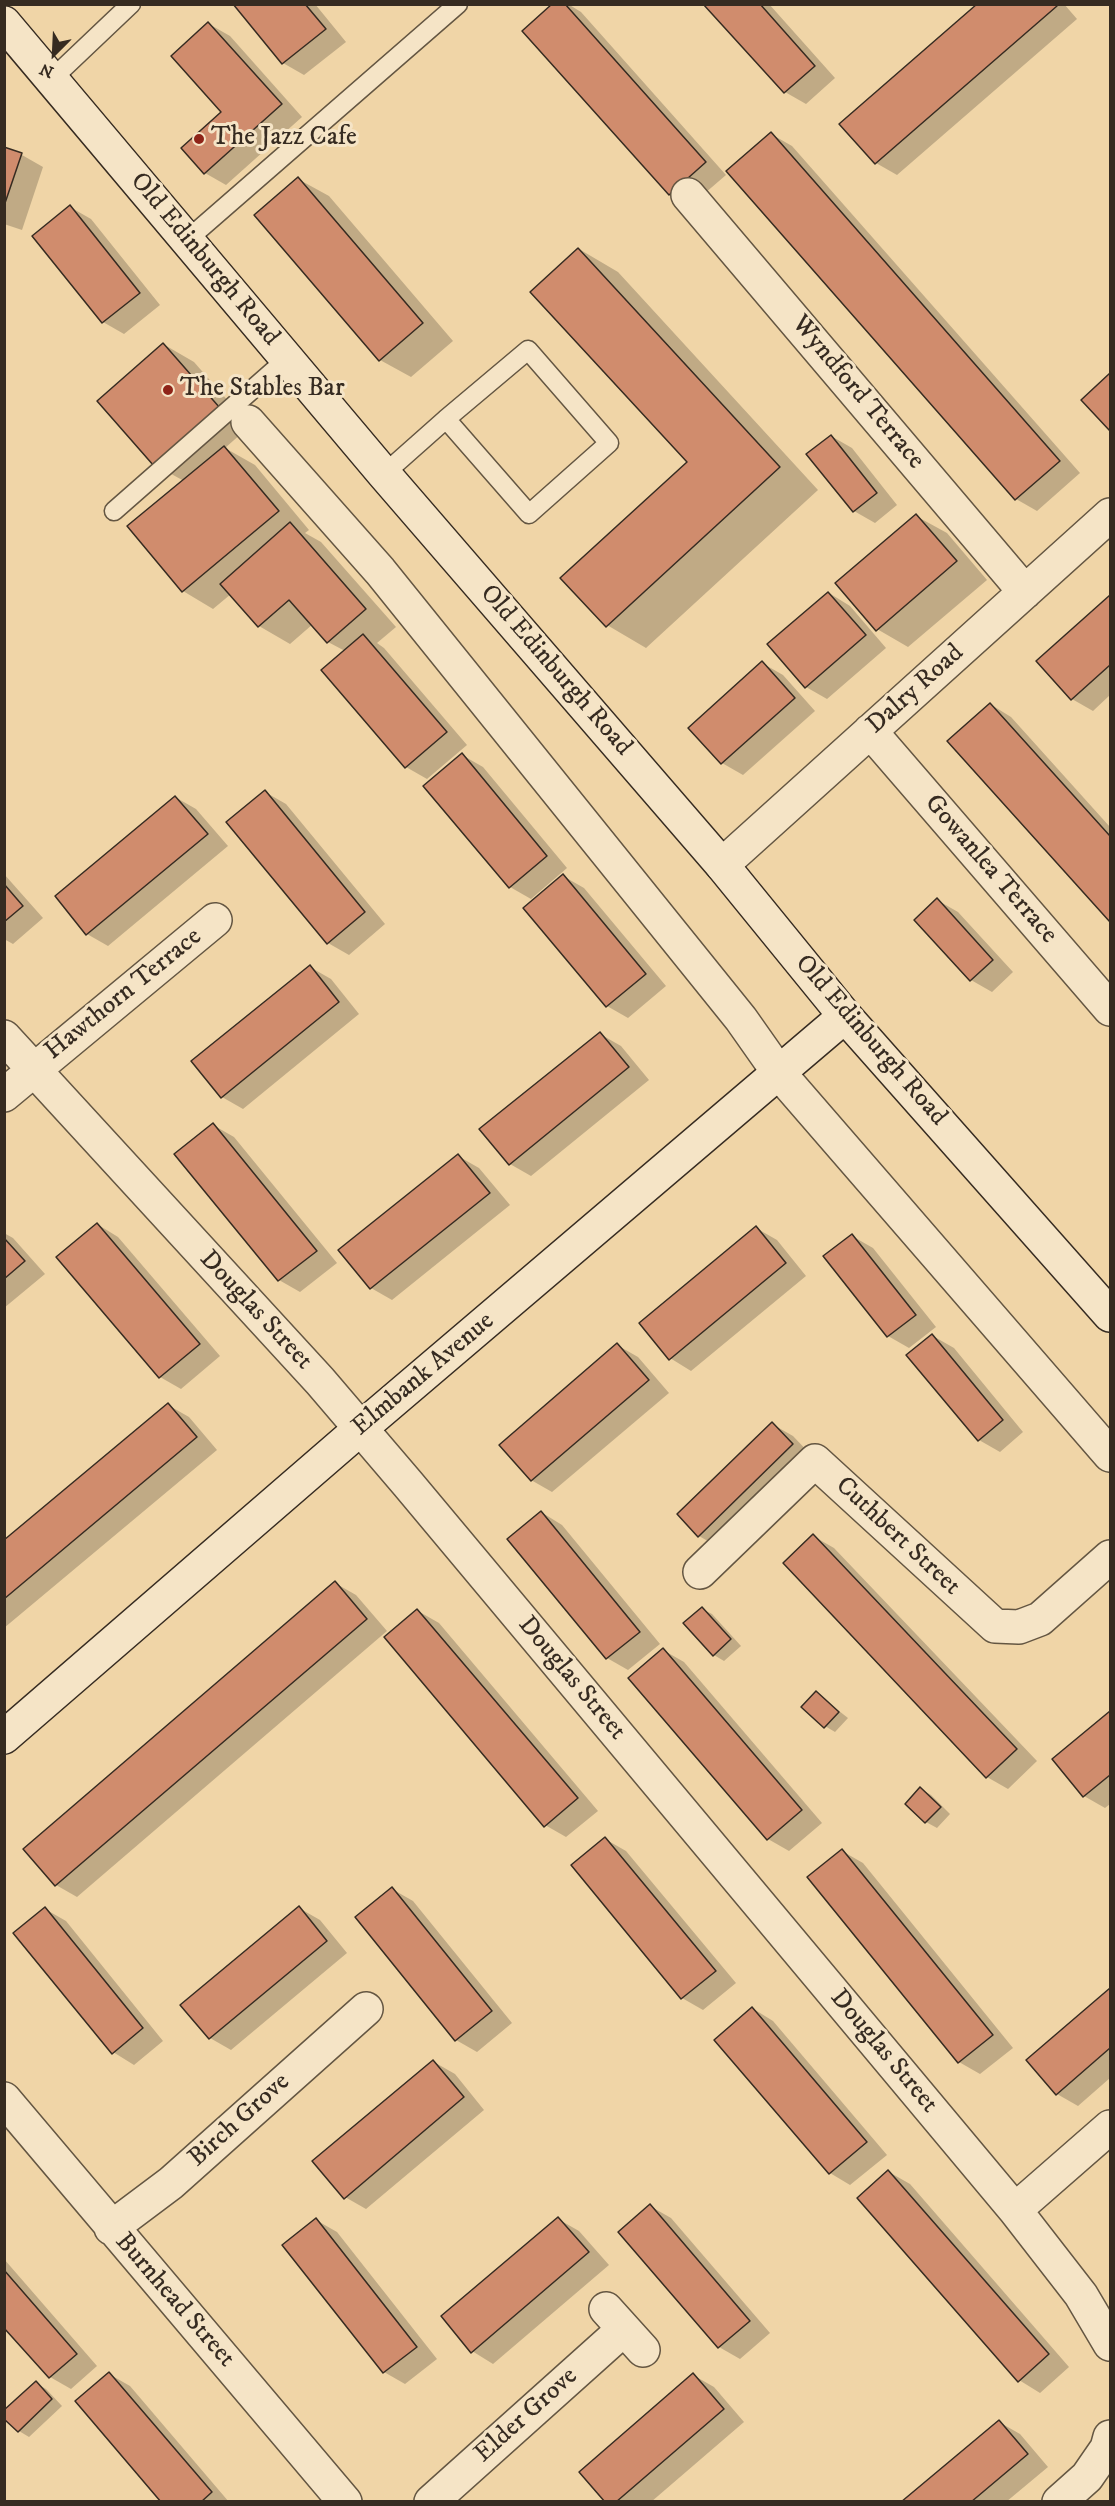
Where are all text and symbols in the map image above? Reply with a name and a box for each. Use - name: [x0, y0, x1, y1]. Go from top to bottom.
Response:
- north arrow: [24, 24, 84, 84]
- text: N: [37, 59, 57, 82]
- place label: The Jazz Cafe: [211, 123, 357, 155]
- marker: The Jazz Cafe: [192, 132, 206, 146]
- street label: Old Edinburgh Road: [123, 167, 285, 353]
- street label: Wyndford Terrace: [784, 310, 930, 476]
- place label: The Stables Bar: [180, 374, 345, 406]
- marker: The Stables Bar: [161, 383, 175, 397]
- street label: Old Edinburgh Road: [472, 579, 638, 763]
- street label: Dalry Road: [861, 638, 971, 742]
- street label: Gowanlea Terrace: [917, 789, 1063, 951]
- street label: Hawthorn Terrace: [39, 922, 209, 1068]
- street label: Old Edinburgh Road: [787, 949, 953, 1133]
- street label: Douglas Street: [192, 1245, 318, 1377]
- street label: Elmbank Avenue: [347, 1307, 501, 1443]
- street label: Cuthbert Street: [828, 1471, 966, 1603]
- street label: Douglas Street: [510, 1611, 632, 1747]
- street label: Douglas Street: [822, 1984, 944, 2120]
- street label: Birch Grove: [183, 2067, 297, 2175]
- street label: Burnhead Street: [107, 2227, 241, 2375]
- street label: Elder Grove: [469, 2362, 585, 2470]

